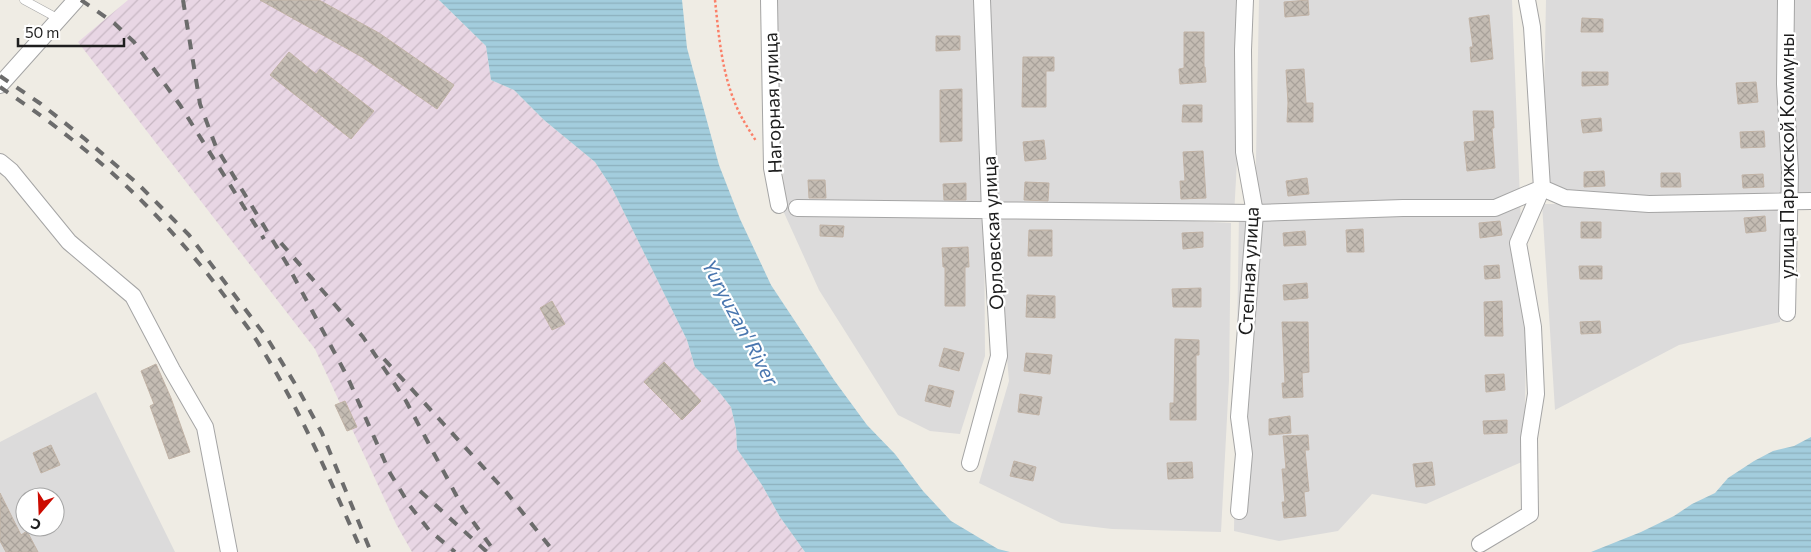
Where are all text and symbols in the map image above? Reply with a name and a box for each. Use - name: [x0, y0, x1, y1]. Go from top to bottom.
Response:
- scale bar: [18, 15, 124, 47]
- text: 50 m: [25, 23, 59, 41]
- street label: Нагорная улица: [758, 32, 786, 174]
- street label: улица Парижской Коммуны: [1775, 33, 1798, 279]
- street label: Орловская улица: [976, 155, 1008, 311]
- street label: Степная улица: [1233, 206, 1263, 336]
- water label: Yuryuzan' River: [698, 255, 785, 390]
- north arrow: [15, 487, 65, 537]
- text: С: [28, 515, 43, 534]

